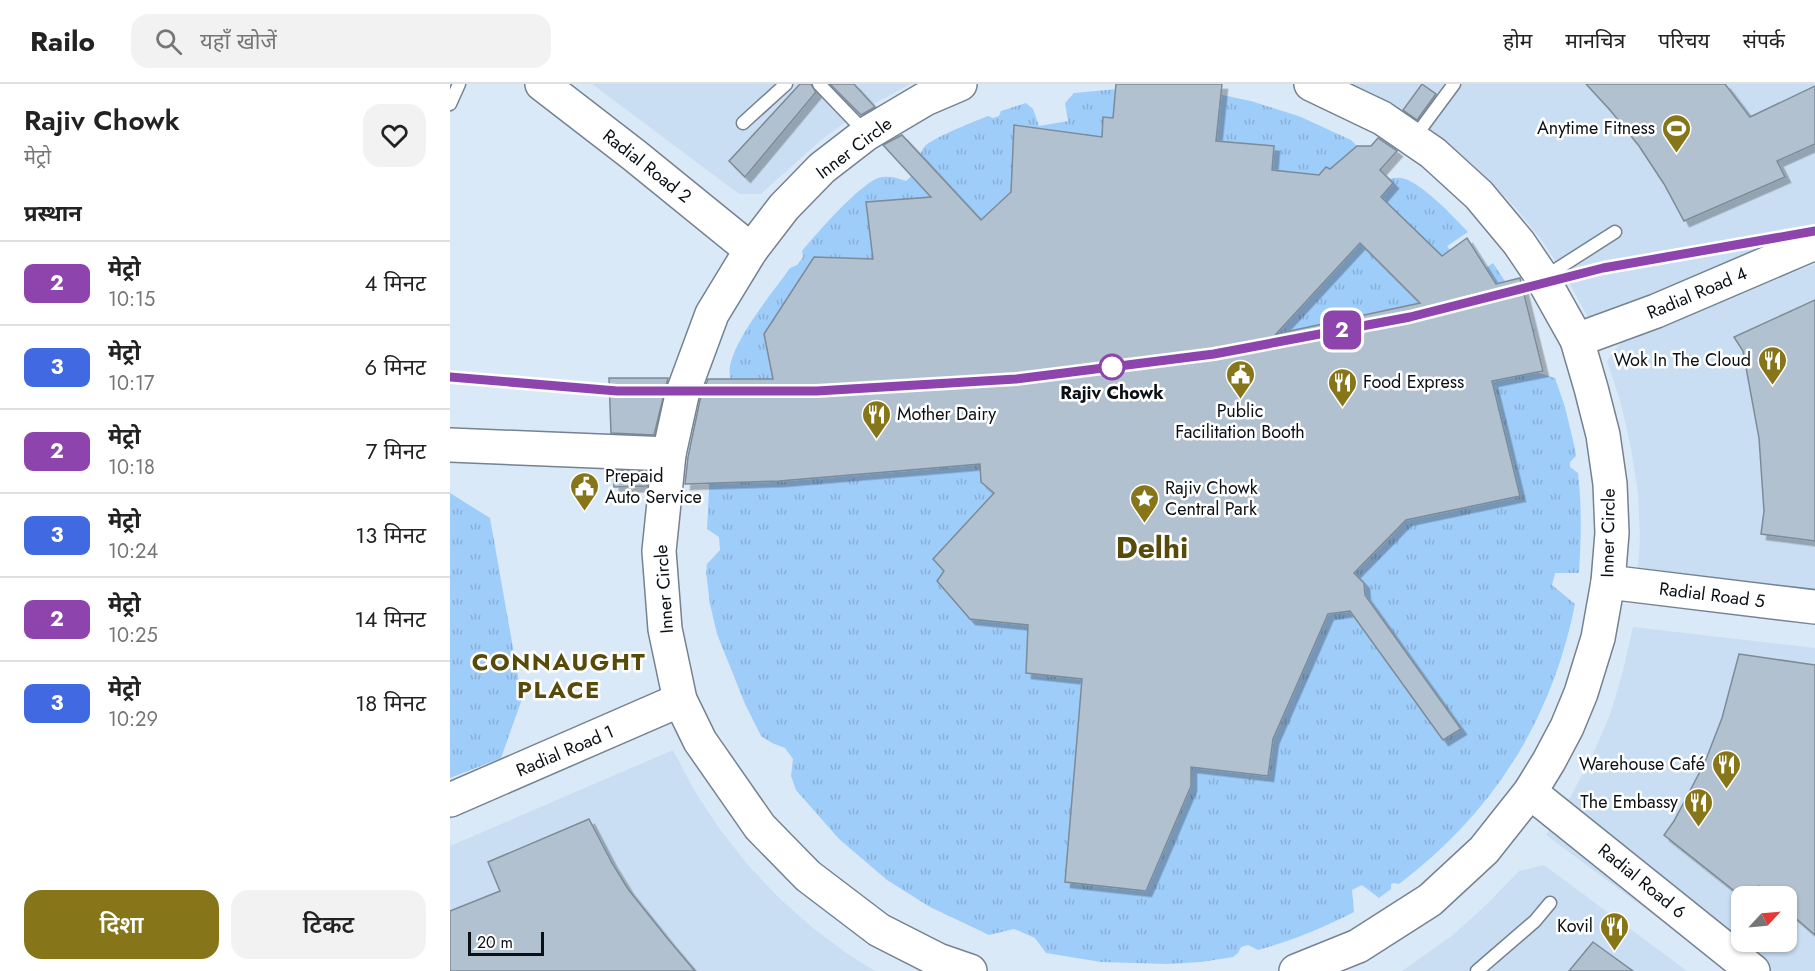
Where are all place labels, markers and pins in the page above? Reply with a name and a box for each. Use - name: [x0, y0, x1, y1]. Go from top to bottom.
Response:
- sports icon: Anytime Fitness: [1660, 112, 1692, 154]
- place label: Anytime Fitness: [1537, 115, 1655, 141]
- restaurant icon: Wok In The Cloud: [1756, 344, 1788, 386]
- place label: Wok In The Cloud: [1614, 347, 1751, 373]
- marker: Rajiv Chowk: [1099, 354, 1125, 380]
- public building icon: Public Facilitation Booth: [1224, 358, 1256, 400]
- restaurant icon: Food Express: [1326, 366, 1358, 408]
- place label: Food Express: [1363, 369, 1464, 395]
- place label: Rajiv Chowk: [1060, 380, 1164, 406]
- restaurant icon: Mother Dairy: [860, 398, 892, 440]
- place label: Public Facilitation Booth: [1175, 398, 1305, 445]
- place label: Mother Dairy: [897, 401, 996, 427]
- place label: Prepaid Auto Service: [605, 463, 702, 510]
- public building icon: Prepaid Auto Service: [568, 470, 600, 512]
- place label: Rajiv Chowk Central Park: [1165, 475, 1258, 522]
- place icon: Rajiv Chowk Central Park: [1128, 482, 1160, 524]
- restaurant icon: Warehouse Café: [1710, 748, 1742, 790]
- place label: Warehouse Café: [1579, 751, 1705, 777]
- restaurant icon: The Embassy: [1683, 786, 1715, 828]
- place label: The Embassy: [1580, 789, 1678, 815]
- restaurant icon: Kovil: [1598, 910, 1630, 952]
- place label: Kovil: [1557, 913, 1593, 939]

